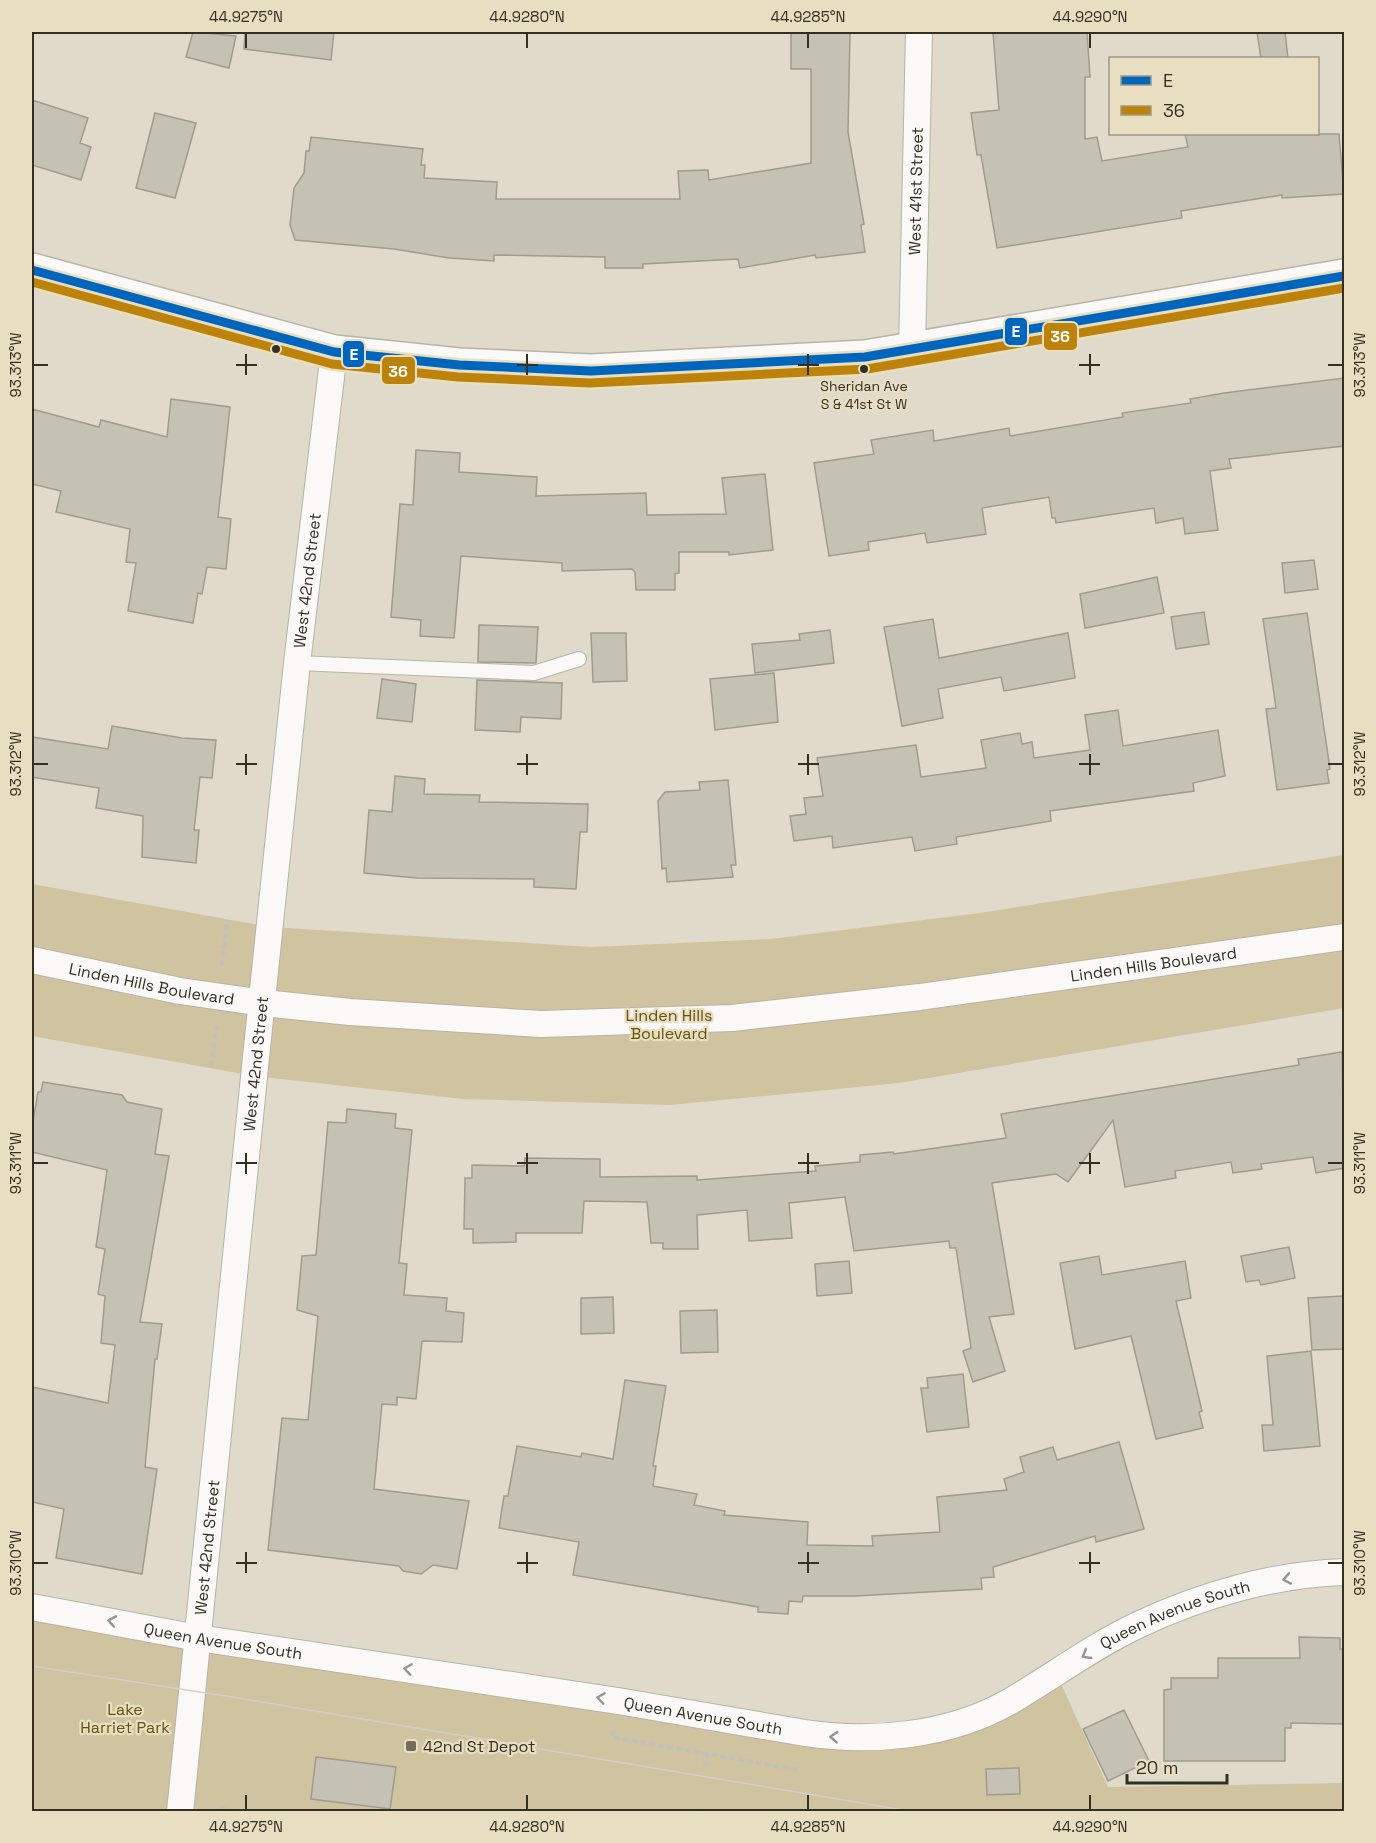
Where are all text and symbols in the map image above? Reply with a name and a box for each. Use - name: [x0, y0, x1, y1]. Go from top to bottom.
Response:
- text: 44.9275°N: [209, 7, 283, 26]
- text: 44.9280°N: [489, 7, 565, 26]
- text: 44.9285°N: [771, 7, 845, 26]
- text: 44.9290°N: [1052, 7, 1128, 26]
- legend: [1109, 57, 1319, 135]
- text: E: [1163, 69, 1173, 92]
- text: 36: [1163, 99, 1185, 122]
- street label: West 41st Street: [904, 127, 927, 255]
- line badge: E: [1004, 317, 1028, 346]
- text: E: [1012, 321, 1021, 342]
- line badge: 36: [1043, 322, 1078, 351]
- text: 36: [1050, 326, 1070, 347]
- text: 93.313°W: [6, 332, 25, 398]
- text: 93.313°W: [1350, 332, 1369, 398]
- line badge: E: [342, 340, 365, 368]
- unlabelled marker: [270, 343, 282, 355]
- text: E: [350, 344, 359, 365]
- line badge: 36: [381, 356, 416, 385]
- text: 36: [388, 361, 408, 382]
- marker: Sheridan Ave S & 41st St W: [858, 363, 870, 375]
- place label: Sheridan Ave S & 41st St W: [820, 377, 908, 413]
- street label: West 42nd Street: [288, 512, 325, 649]
- text: 93.312°W: [6, 731, 25, 797]
- text: 93.312°W: [1350, 731, 1369, 797]
- street label: Linden Hills Boulevard: [1069, 942, 1238, 986]
- street label: Linden Hills Boulevard: [67, 958, 236, 1009]
- street label: West 42nd Street: [238, 995, 273, 1132]
- park label: Linden Hills Boulevard: [626, 1005, 712, 1044]
- text: 93.311°W: [6, 1132, 25, 1194]
- text: 93.311°W: [1350, 1132, 1369, 1194]
- street label: West 42nd Street: [189, 1479, 224, 1616]
- text: 93.310°W: [6, 1530, 25, 1596]
- text: 93.310°W: [1350, 1530, 1369, 1596]
- one-way arrow: [1282, 1572, 1292, 1585]
- street label: Queen Avenue South: [1096, 1575, 1252, 1654]
- one-way arrow: [107, 1615, 117, 1628]
- street label: Queen Avenue South: [142, 1618, 304, 1664]
- one-way arrow: [1082, 1648, 1092, 1660]
- one-way arrow: [403, 1664, 412, 1676]
- street label: Queen Avenue South: [622, 1692, 784, 1739]
- one-way arrow: [596, 1693, 605, 1705]
- park label: Lake Harriet Park: [80, 1699, 170, 1738]
- one-way arrow: [830, 1730, 839, 1743]
- place label: 42nd St Depot: [423, 1736, 535, 1757]
- marker: 42nd St Depot: [404, 1739, 418, 1753]
- scale bar: [1127, 1747, 1228, 1785]
- text: 20 m: [1136, 1756, 1179, 1779]
- text: 44.9275°N: [209, 1817, 283, 1836]
- text: 44.9280°N: [489, 1817, 565, 1836]
- text: 44.9285°N: [771, 1817, 845, 1836]
- text: 44.9290°N: [1052, 1817, 1128, 1836]

